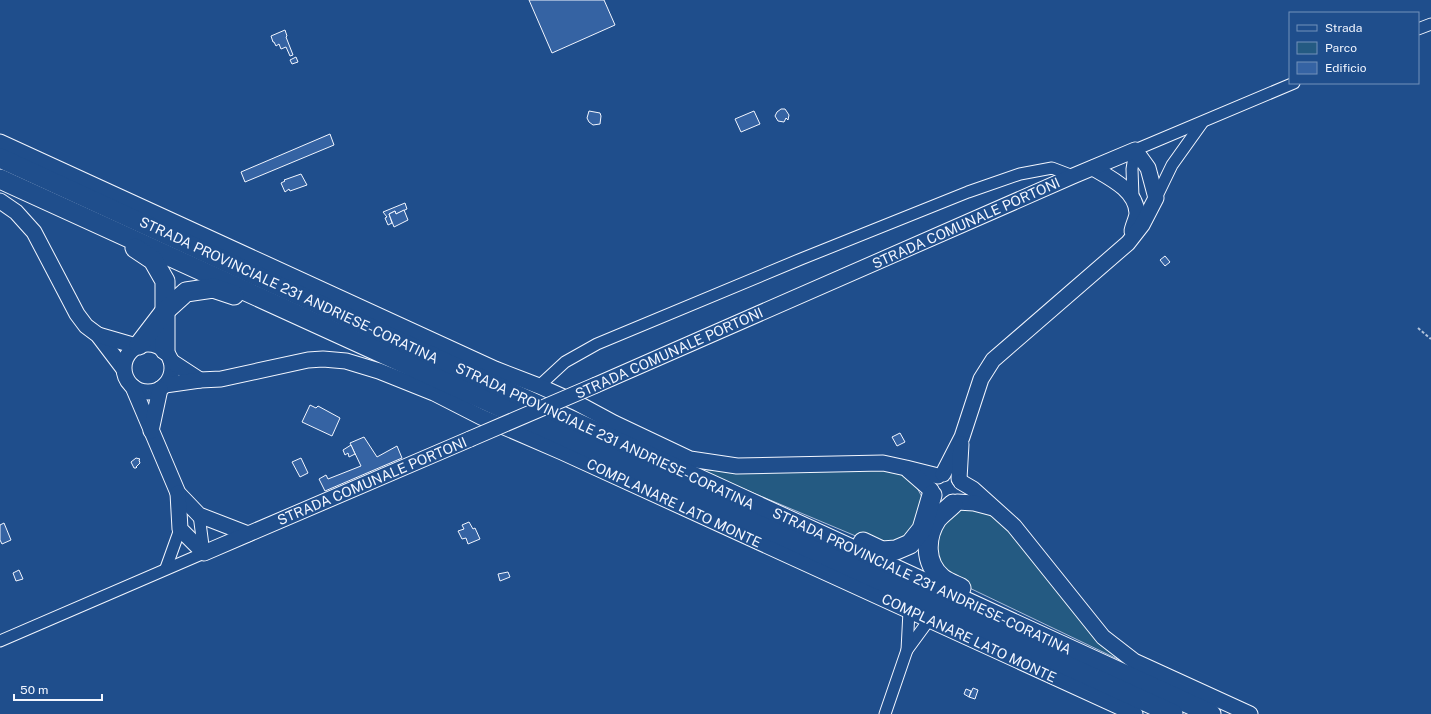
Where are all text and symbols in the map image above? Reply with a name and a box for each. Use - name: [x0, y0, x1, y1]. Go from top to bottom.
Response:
- legend: [1289, 12, 1419, 84]
- text: Strada: [1325, 21, 1362, 35]
- text: Parco: [1325, 41, 1357, 55]
- text: Edificio: [1325, 61, 1367, 75]
- street label: STRADA COMUNALE PORTONI: [870, 174, 1062, 272]
- street label: STRADA PROVINCIALE 231 ANDRIESE-CORATINA: [137, 213, 441, 367]
- street label: STRADA COMUNALE PORTONI: [573, 304, 765, 402]
- street label: STRADA PROVINCIALE 231 ANDRIESE-CORATINA: [453, 359, 757, 513]
- street label: STRADA COMUNALE PORTONI: [275, 434, 469, 528]
- street label: COMPLANARE LATO MONTE: [584, 455, 764, 551]
- street label: STRADA PROVINCIALE 231 ANDRIESE-CORATINA: [770, 504, 1074, 658]
- street label: COMPLANARE LATO MONTE: [879, 590, 1059, 686]
- scale bar: [14, 676, 102, 702]
- text: 50 m: [20, 683, 48, 697]

